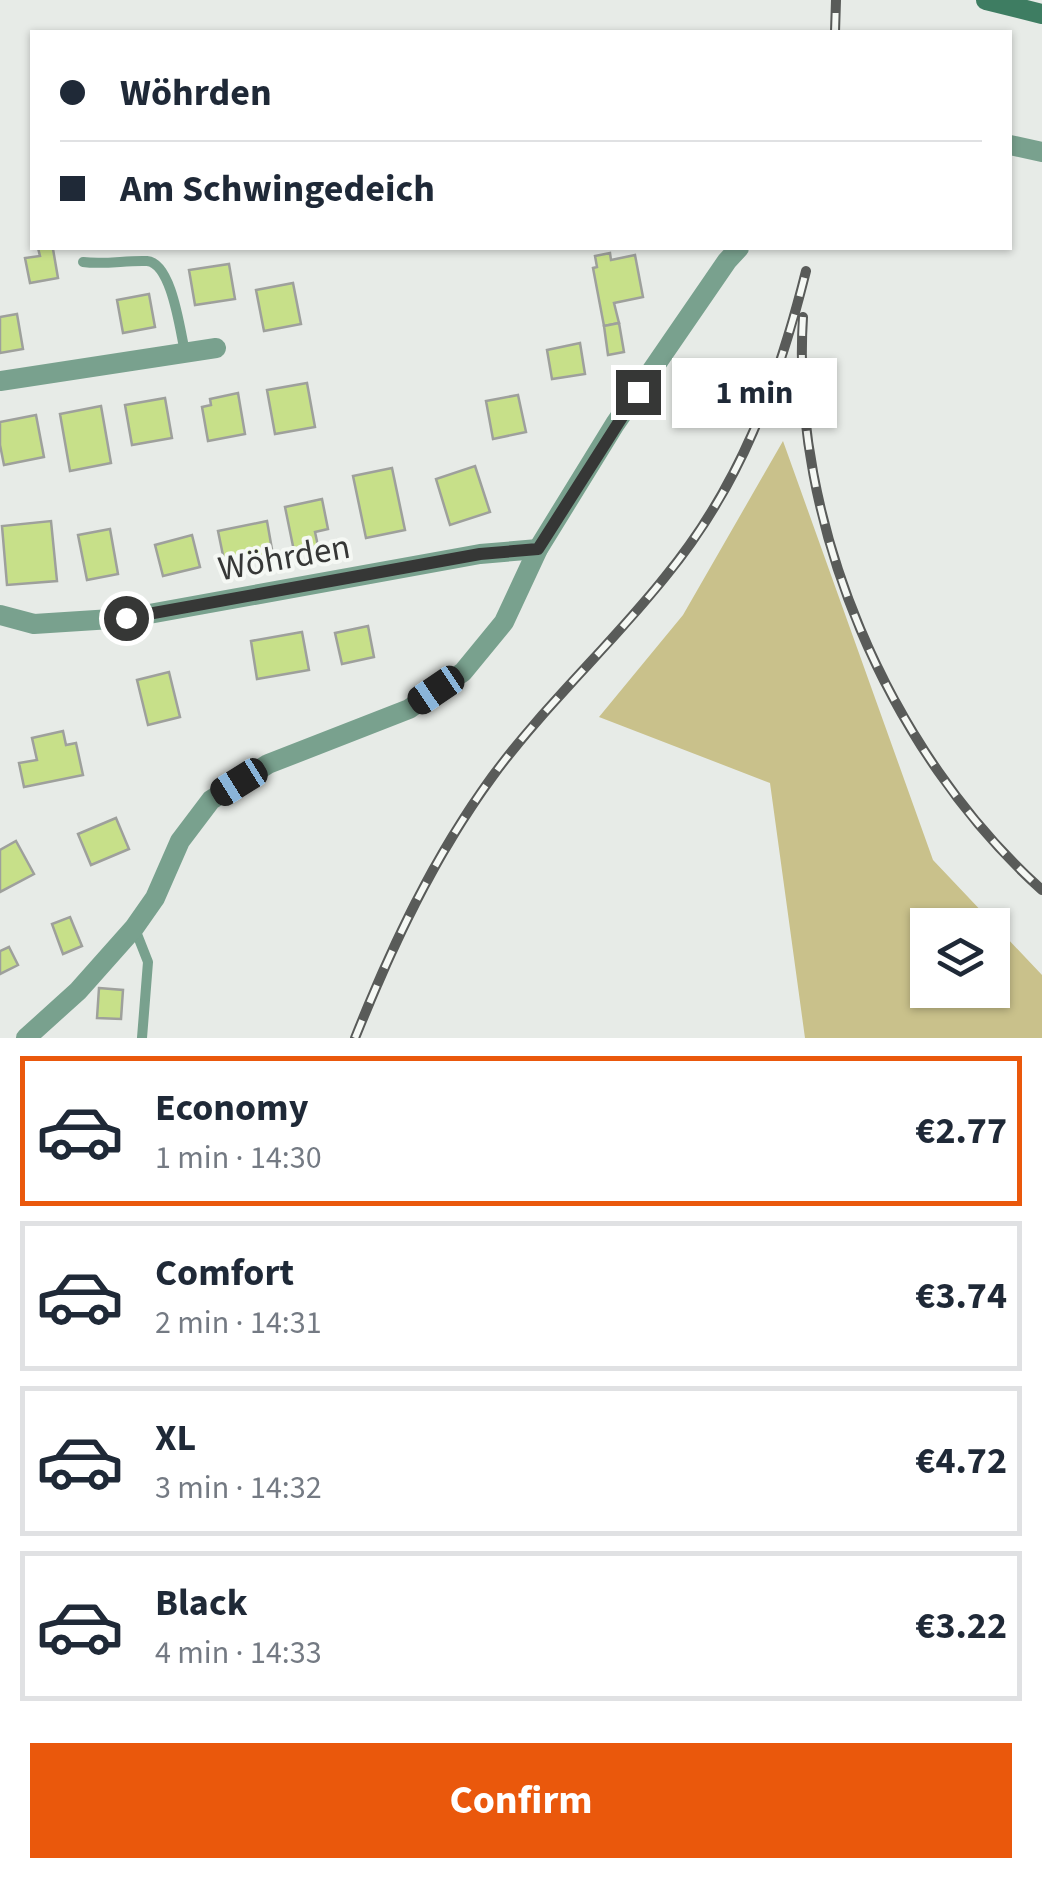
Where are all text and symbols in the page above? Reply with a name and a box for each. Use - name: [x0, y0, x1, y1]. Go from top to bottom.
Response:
- text: Wöhrden: [120, 66, 272, 120]
- text: Am Schwingedeich: [120, 162, 435, 216]
- callout: 1 min: [673, 357, 838, 427]
- route end: [616, 370, 661, 415]
- text: 1 min: [716, 370, 793, 416]
- street label: Wöhrden: [214, 522, 354, 594]
- route start: [104, 596, 149, 641]
- car: [403, 661, 469, 719]
- car: [206, 753, 272, 811]
- map controls: [910, 908, 1010, 1008]
- button: layers: [910, 908, 1010, 1008]
- text: Economy: [155, 1081, 308, 1135]
- icon: car: [35, 1086, 125, 1176]
- text: €2.77: [915, 1104, 1007, 1158]
- text: 1 min · 14:30: [155, 1135, 322, 1181]
- text: Comfort: [155, 1246, 294, 1300]
- icon: car: [35, 1251, 125, 1341]
- text: €3.74: [915, 1269, 1007, 1323]
- text: 2 min · 14:31: [155, 1300, 322, 1346]
- text: XL: [155, 1411, 196, 1465]
- icon: car: [35, 1416, 125, 1506]
- text: €4.72: [915, 1434, 1007, 1488]
- text: 3 min · 14:32: [155, 1465, 322, 1511]
- text: Black: [155, 1576, 248, 1630]
- icon: car: [35, 1581, 125, 1671]
- text: €3.22: [915, 1599, 1007, 1653]
- text: 4 min · 14:33: [155, 1630, 322, 1676]
- button: Confirm: [30, 1743, 1012, 1858]

